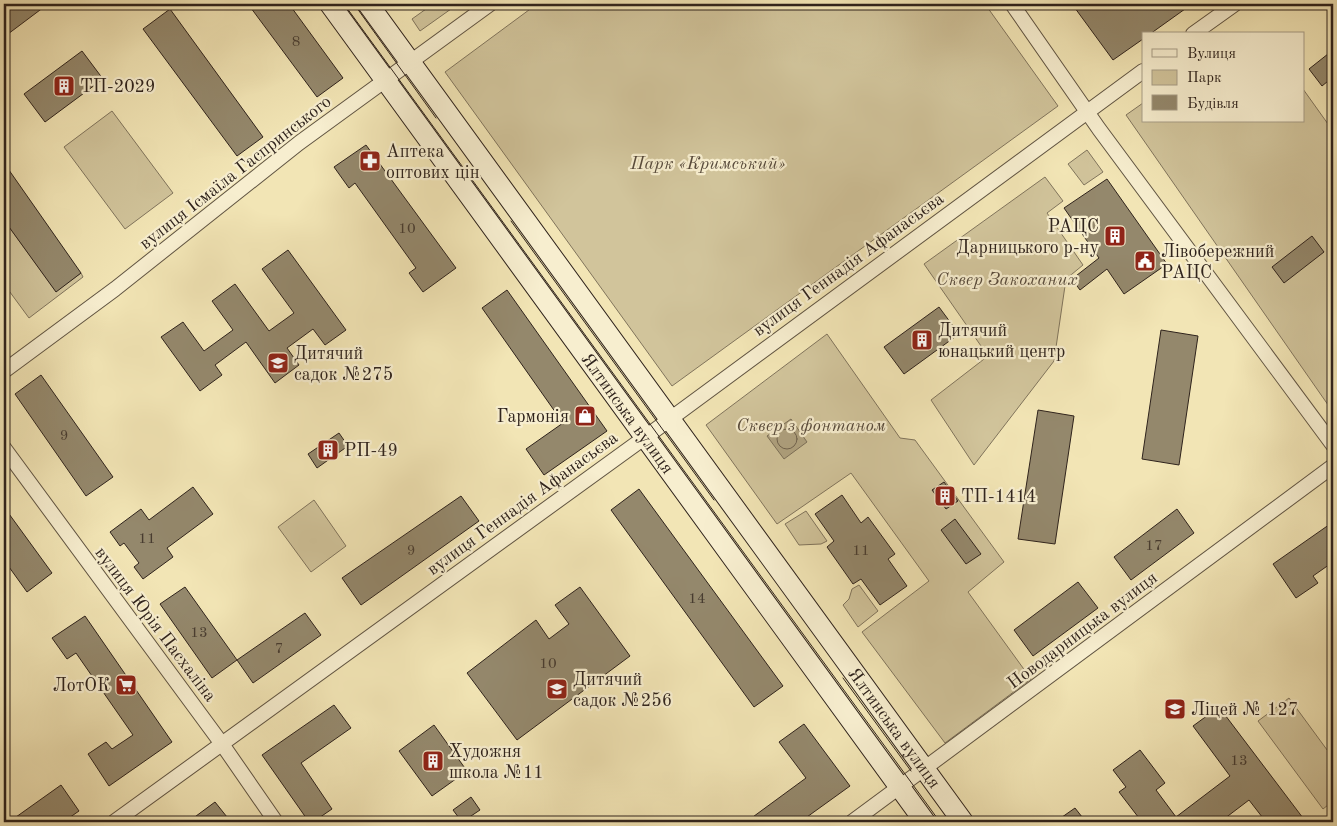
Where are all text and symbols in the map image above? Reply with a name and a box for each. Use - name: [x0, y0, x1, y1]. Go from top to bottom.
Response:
- legend: [1142, 32, 1304, 122]
- house number: 8: [292, 35, 300, 50]
- text: Вулиця: [1187, 47, 1236, 62]
- text: Парк: [1187, 71, 1222, 86]
- building icon: ТП-2029: [52, 74, 76, 98]
- place label: ТП-2029: [80, 78, 155, 96]
- street label: вулиця Ісмаїла Гаспринського: [136, 92, 335, 253]
- text: Будівля: [1187, 97, 1239, 112]
- place label: Аптека оптових цін: [386, 143, 480, 182]
- pharmacy icon: Аптека оптових цін: [358, 149, 382, 173]
- park label: Парк «Кримський»: [629, 155, 786, 173]
- street label: вулиця Геннадія Афанасьєва: [750, 190, 948, 341]
- place label: РАЦС Дарницького р-ну: [956, 218, 1099, 257]
- house number: 10: [398, 222, 416, 237]
- building icon: РАЦС Дарницького р-ну: [1103, 224, 1127, 248]
- place label: Лівобережний РАЦС: [1161, 243, 1274, 282]
- public building icon: Лівобережний РАЦС: [1133, 249, 1157, 273]
- park label: Сквер Закоханих: [936, 271, 1078, 289]
- place label: Дитячий юнацький центр: [938, 322, 1065, 361]
- building icon: Дитячий юнацький центр: [910, 328, 934, 352]
- place label: Дитячий садок №275: [294, 345, 393, 384]
- street label: Ялтинська вулиця: [577, 350, 677, 477]
- school or university icon: Дитячий садок №275: [266, 351, 290, 375]
- shop icon: Гармонія: [573, 404, 597, 428]
- place label: Гармонія: [497, 408, 569, 426]
- park label: Сквер з фонтаном: [736, 417, 886, 435]
- house number: 9: [60, 429, 68, 444]
- street label: вулиця Геннадія Афанасьєва: [424, 429, 622, 580]
- building icon: РП-49: [316, 438, 340, 462]
- place label: РП-49: [344, 442, 398, 460]
- building icon: ТП-1414: [933, 484, 957, 508]
- place label: ТП-1414: [961, 488, 1036, 506]
- house number: 11: [138, 532, 156, 547]
- house number: 17: [1145, 539, 1163, 554]
- street label: вулиця Юрія Пасхаліна: [91, 544, 219, 705]
- house number: 9: [407, 544, 415, 559]
- house number: 11: [852, 544, 870, 559]
- street label: Новодарницька вулиця: [1004, 569, 1161, 693]
- house number: 14: [688, 592, 706, 607]
- house number: 13: [190, 626, 208, 641]
- house number: 7: [275, 642, 283, 657]
- house number: 10: [539, 657, 557, 672]
- street label: Ялтинська вулиця: [844, 665, 943, 792]
- place label: Дитячий садок №256: [573, 671, 672, 710]
- supermarket icon: ЛотОК: [114, 673, 138, 697]
- place label: ЛотОК: [53, 677, 110, 695]
- school or university icon: Дитячий садок №256: [545, 677, 569, 701]
- school or university icon: Ліцей № 127: [1163, 697, 1187, 721]
- place label: Ліцей № 127: [1191, 701, 1298, 719]
- place label: Художня школа №11: [449, 743, 544, 782]
- building icon: Художня школа №11: [421, 749, 445, 773]
- house number: 13: [1230, 754, 1248, 769]

